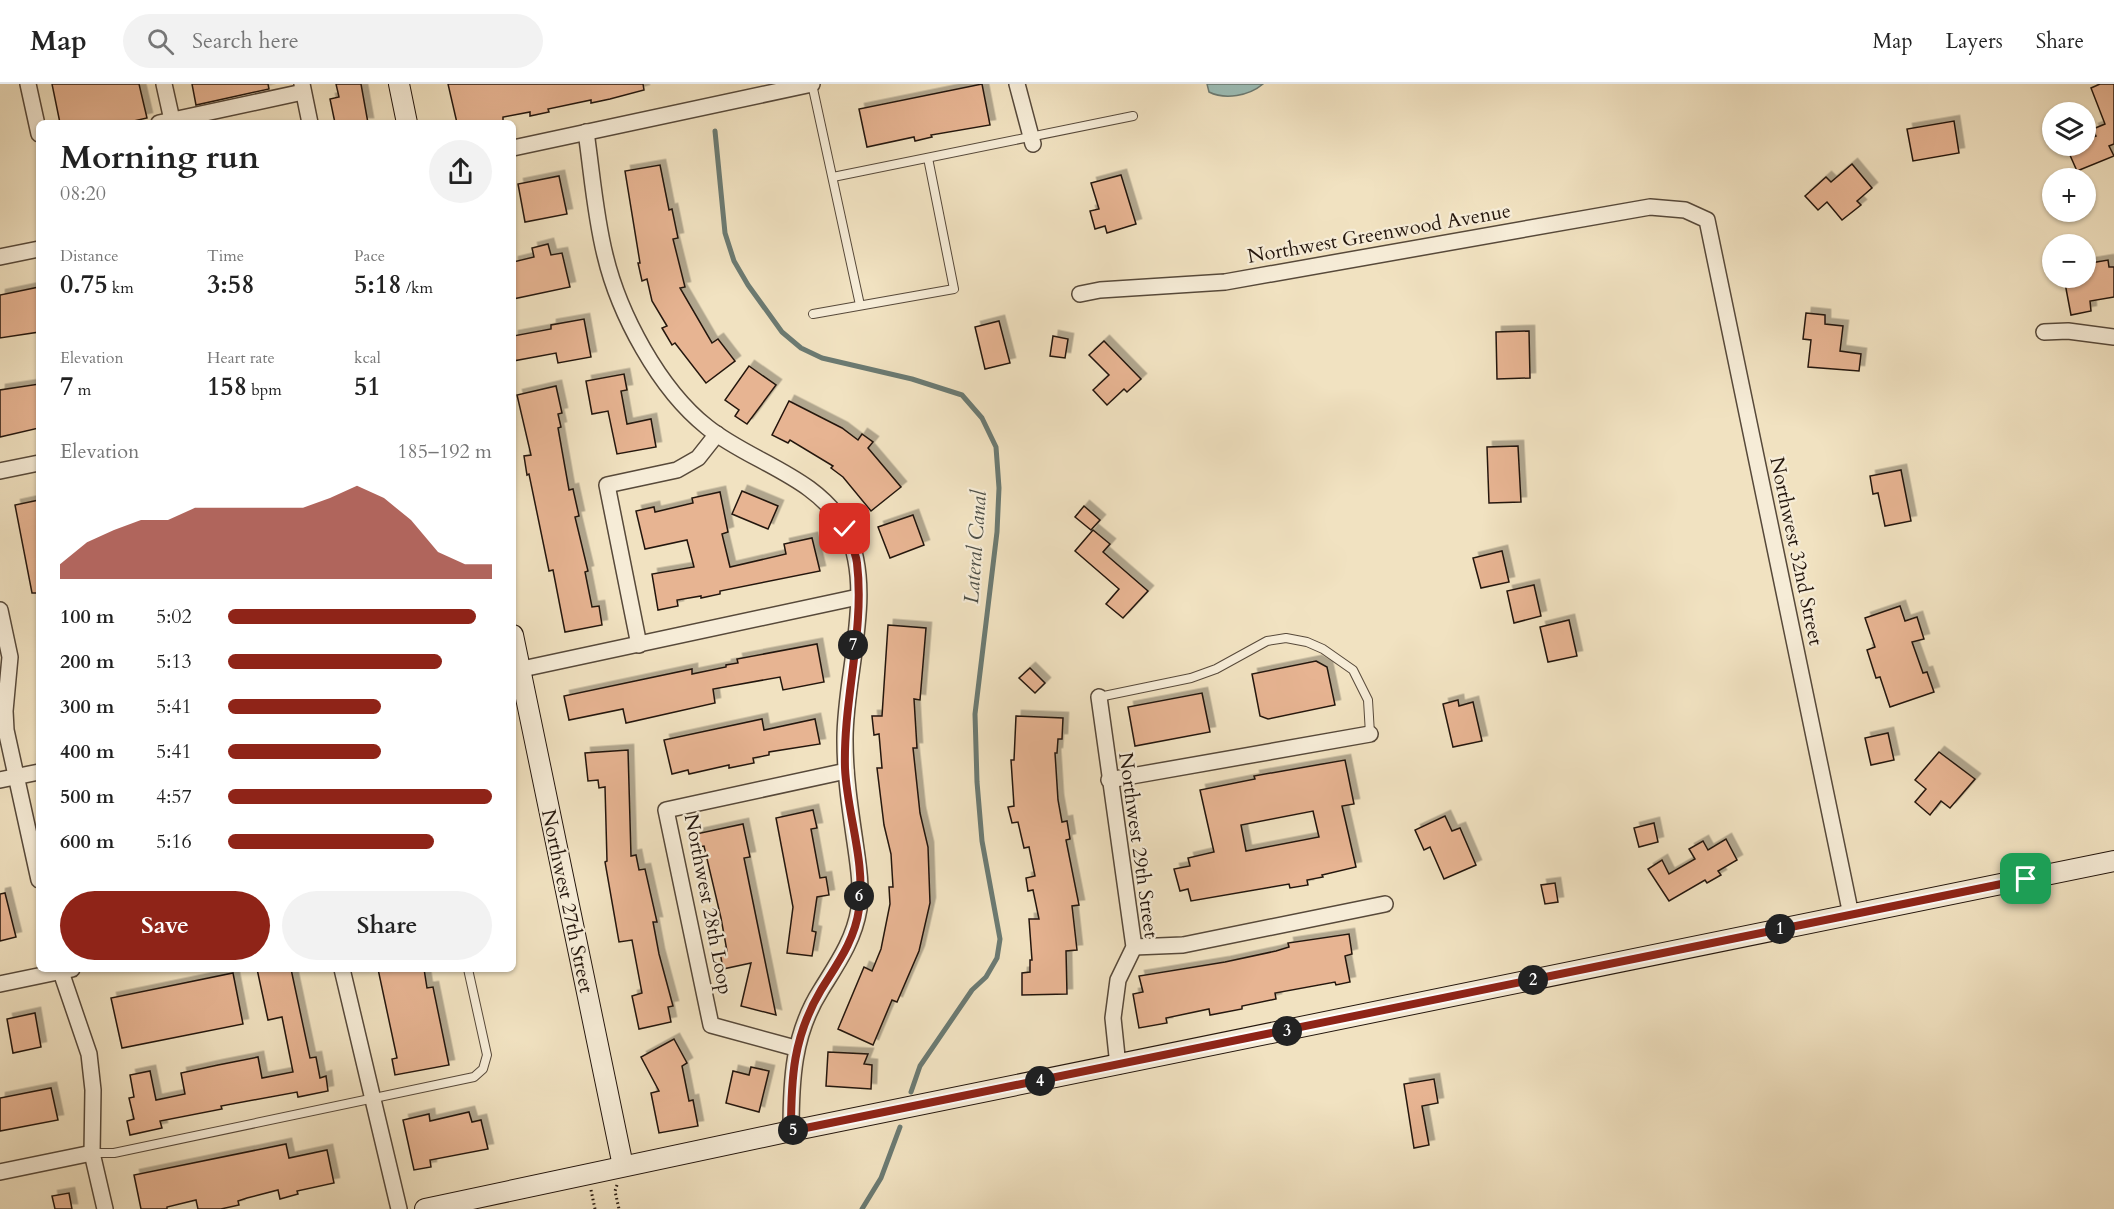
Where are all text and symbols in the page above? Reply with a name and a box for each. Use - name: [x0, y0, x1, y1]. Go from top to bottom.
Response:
- search box: [123, 14, 543, 68]
- text: Map: [30, 22, 87, 60]
- icon: search: [144, 25, 177, 58]
- text: Search here: [192, 26, 299, 56]
- text: Map: [1873, 27, 1913, 56]
- text: Layers: [1946, 27, 2003, 56]
- text: Share: [2036, 27, 2084, 56]
- map controls: [2042, 102, 2096, 288]
- button: layers: [2042, 102, 2096, 156]
- text: Morning run: [60, 135, 260, 180]
- button: share: [429, 140, 492, 203]
- button: +: [2042, 168, 2096, 222]
- text: 08:20: [60, 180, 106, 207]
- street label: Northwest Greenwood Avenue: [1245, 197, 1513, 270]
- button: −: [2042, 234, 2096, 288]
- text: Distance: [60, 245, 118, 267]
- text: Time: [207, 245, 244, 267]
- text: Pace: [354, 245, 385, 267]
- text: 0.75: [60, 267, 108, 302]
- text: 3:58: [207, 267, 255, 302]
- text: 5:18: [354, 267, 402, 302]
- text: km: [108, 277, 134, 299]
- text: /km: [402, 277, 433, 299]
- text: Elevation: [60, 347, 124, 369]
- text: Heart rate: [207, 347, 275, 369]
- text: kcal: [354, 347, 381, 369]
- text: 7: [60, 369, 73, 404]
- text: 158: [207, 369, 247, 404]
- text: 51: [354, 369, 381, 404]
- text: m: [73, 379, 91, 401]
- text: bpm: [247, 379, 282, 401]
- text: Elevation: [60, 438, 139, 465]
- text: 185–192 m: [397, 438, 492, 465]
- street label: Northwest 32nd Street: [1763, 454, 1830, 648]
- water label: Lateral Canal: [957, 488, 994, 605]
- pin: [819, 503, 870, 554]
- icon: check: [828, 512, 861, 545]
- text: 100 m: [60, 603, 115, 630]
- text: 5:02: [156, 603, 192, 630]
- pin: 7: [838, 630, 868, 660]
- text: 7: [849, 634, 857, 656]
- text: 200 m: [60, 648, 115, 675]
- text: 5:13: [156, 648, 192, 675]
- text: 300 m: [60, 693, 115, 720]
- text: 5:41: [156, 693, 192, 720]
- text: 400 m: [60, 738, 115, 765]
- text: 5:41: [156, 738, 192, 765]
- street label: Northwest 29th Street: [1112, 750, 1165, 940]
- text: 500 m: [60, 783, 115, 810]
- text: 4:57: [156, 783, 192, 810]
- street label: Northwest 27th Street: [535, 807, 600, 996]
- street label: Northwest 28th Loop: [678, 811, 739, 997]
- text: 600 m: [60, 828, 115, 855]
- text: 5:16: [156, 828, 192, 855]
- pin: [2000, 853, 2051, 904]
- icon: arrive: [2009, 862, 2042, 895]
- pin: 6: [844, 881, 874, 911]
- text: 6: [855, 885, 863, 907]
- button: Save: [60, 891, 270, 960]
- button: Share: [282, 891, 492, 960]
- pin: 1: [1765, 914, 1795, 944]
- text: 1: [1776, 918, 1784, 940]
- pin: 2: [1518, 965, 1548, 995]
- text: 2: [1529, 969, 1537, 991]
- pin: 3: [1272, 1016, 1302, 1046]
- text: 3: [1283, 1020, 1291, 1042]
- pin: 4: [1025, 1066, 1055, 1096]
- text: 4: [1036, 1070, 1044, 1092]
- pin: 5: [778, 1115, 808, 1145]
- text: 5: [789, 1119, 797, 1141]

